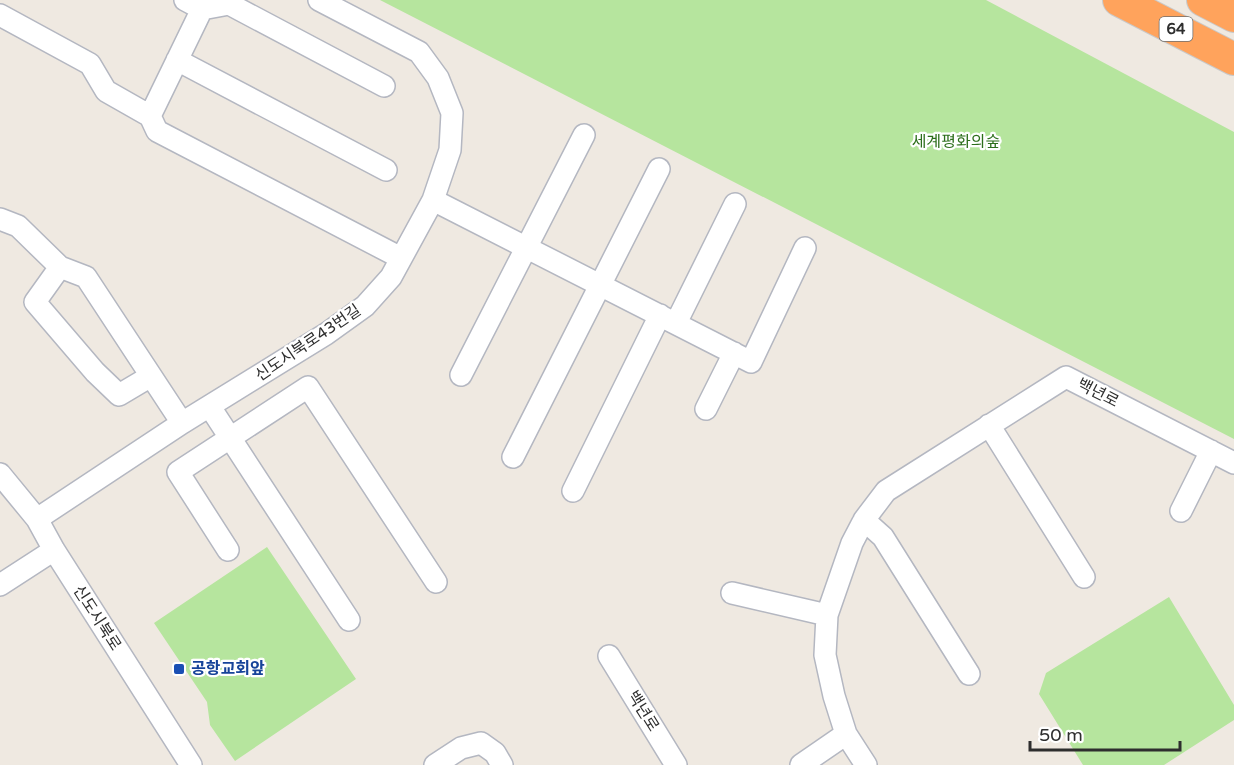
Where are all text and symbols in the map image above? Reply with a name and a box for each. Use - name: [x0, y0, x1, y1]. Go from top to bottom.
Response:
- road number: 64: [1160, 17, 1192, 41]
- park label: 세계평화의숲: [912, 132, 1000, 152]
- street label: 신도시북로43번길: [251, 300, 365, 386]
- street label: 백년로: [1074, 374, 1122, 412]
- street label: 신도시북로: [69, 582, 126, 655]
- place label: 공항교회앞: [191, 659, 265, 679]
- marker: 공항교회앞: [172, 662, 186, 676]
- street label: 백년로: [623, 687, 663, 735]
- scale bar: [1030, 714, 1180, 752]
- text: 50 m: [1039, 724, 1083, 746]

